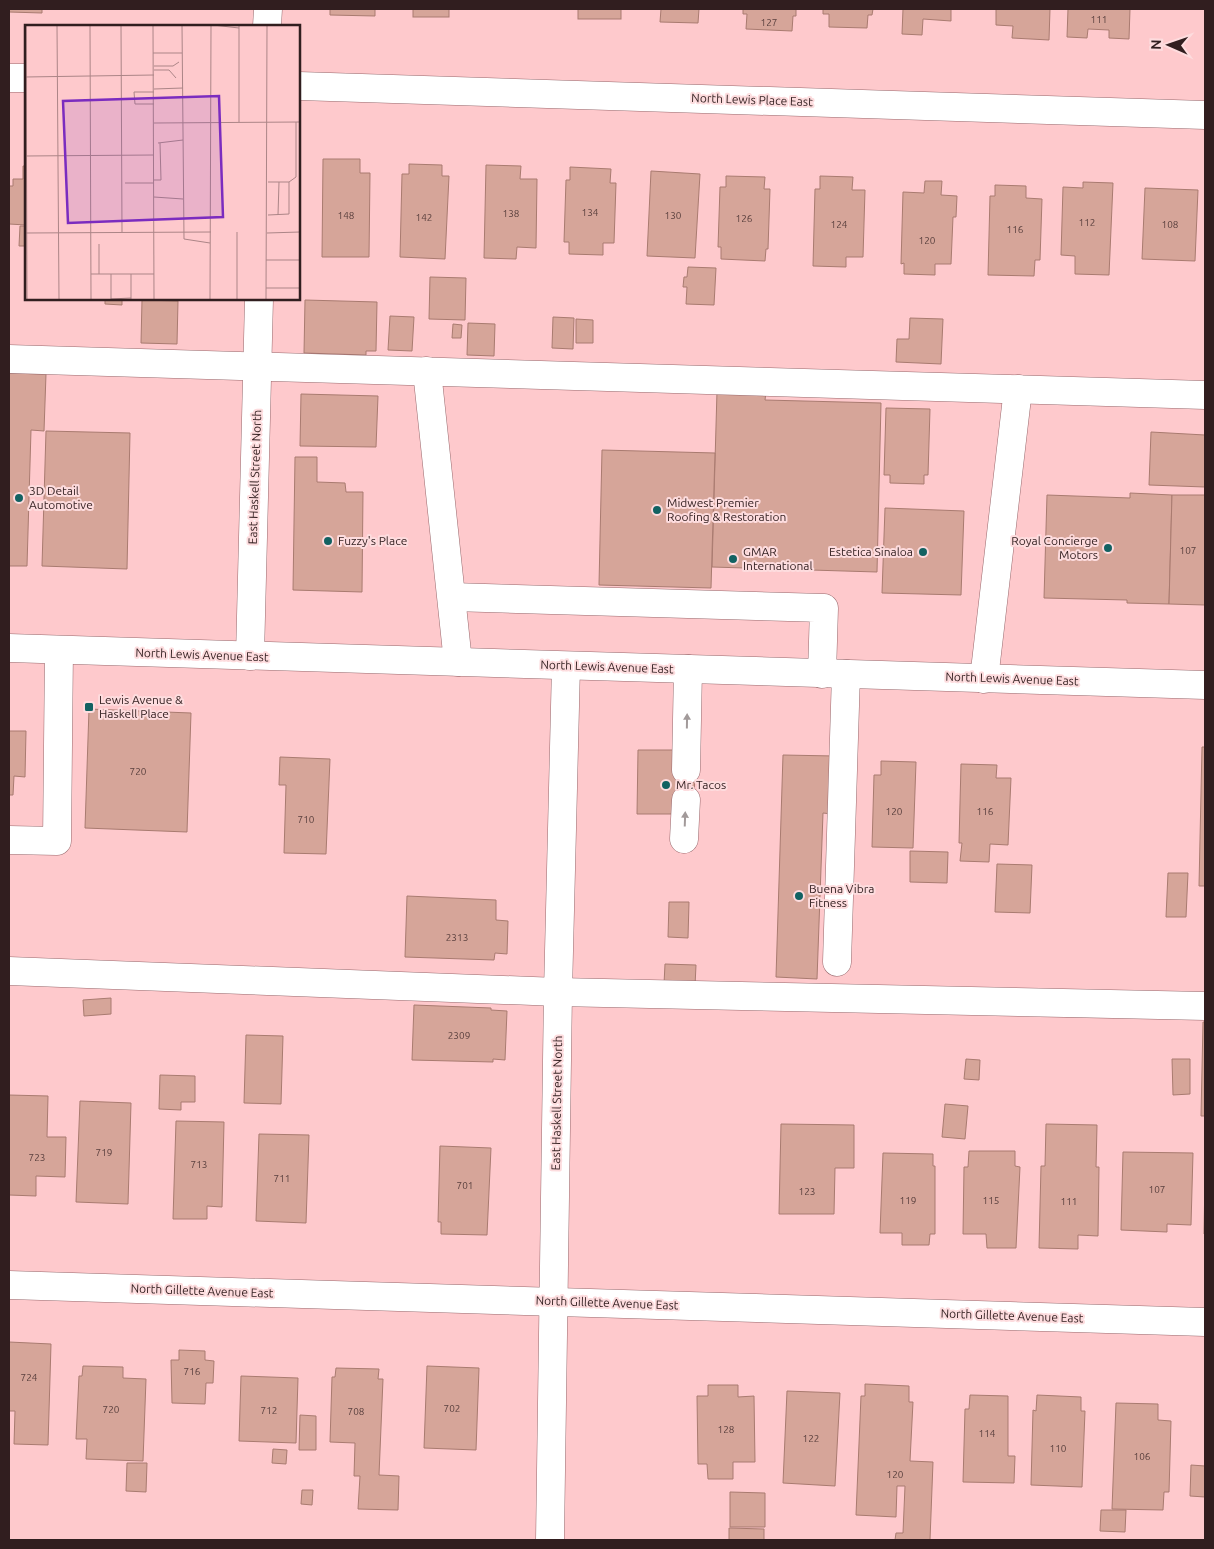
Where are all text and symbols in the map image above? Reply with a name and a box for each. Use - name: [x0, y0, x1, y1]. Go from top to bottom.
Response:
- house number: 111: [1091, 14, 1107, 25]
- house number: 127: [761, 17, 777, 28]
- north arrow: [1144, 20, 1194, 70]
- inset map: [25, 25, 300, 300]
- text: N: [1148, 39, 1164, 50]
- street label: North Lewis Place East: [691, 91, 813, 108]
- house number: 134: [582, 207, 599, 218]
- house number: 138: [503, 208, 520, 219]
- house number: 148: [338, 210, 355, 221]
- house number: 130: [665, 210, 682, 221]
- house number: 142: [416, 212, 432, 223]
- house number: 126: [736, 213, 753, 224]
- house number: 112: [1079, 217, 1095, 228]
- house number: 124: [831, 219, 848, 230]
- house number: 108: [1162, 219, 1179, 230]
- house number: 116: [1007, 224, 1024, 235]
- house number: 120: [919, 235, 936, 246]
- street label: East Haskell Street North: [246, 409, 263, 545]
- place label: 3D Detail Automotive: [29, 484, 93, 511]
- marker: 3D Detail Automotive: [13, 492, 25, 504]
- place label: Midwest Premier Roofing & Restoration: [667, 496, 786, 523]
- marker: Midwest Premier Roofing & Restoration: [651, 504, 663, 516]
- place label: Fuzzy's Place: [338, 534, 407, 547]
- place label: Royal Concierge Motors: [1011, 534, 1098, 561]
- marker: Fuzzy's Place: [322, 535, 334, 547]
- marker: Royal Concierge Motors: [1102, 542, 1114, 554]
- place label: GMAR International: [743, 545, 813, 572]
- place label: Estetica Sinaloa: [829, 545, 913, 558]
- house number: 107: [1180, 545, 1196, 556]
- marker: Estetica Sinaloa: [917, 546, 929, 558]
- marker: GMAR International: [727, 553, 739, 565]
- street label: North Lewis Avenue East: [135, 646, 269, 663]
- street label: North Lewis Avenue East: [540, 658, 674, 675]
- street label: North Lewis Avenue East: [945, 670, 1079, 687]
- place label: Lewis Avenue & Haskell Place: [99, 693, 183, 720]
- marker: Lewis Avenue & Haskell Place: [83, 701, 95, 713]
- one-way arrow: [683, 713, 691, 729]
- house number: 720: [130, 766, 147, 777]
- place label: Mr. Tacos: [676, 778, 726, 791]
- marker: Mr. Tacos: [660, 779, 672, 791]
- house number: 120: [886, 806, 903, 817]
- house number: 116: [977, 806, 994, 817]
- one-way arrow: [681, 811, 689, 827]
- house number: 710: [298, 814, 315, 825]
- place label: Buena Vibra Fitness: [809, 882, 875, 909]
- marker: Buena Vibra Fitness: [793, 890, 805, 902]
- house number: 2313: [446, 932, 468, 943]
- house number: 2309: [448, 1030, 470, 1041]
- street label: East Haskell Street North: [549, 1035, 564, 1170]
- house number: 719: [96, 1147, 112, 1158]
- house number: 723: [29, 1152, 45, 1163]
- house number: 713: [191, 1159, 207, 1170]
- house number: 711: [274, 1173, 290, 1184]
- house number: 701: [457, 1180, 473, 1191]
- house number: 107: [1149, 1184, 1165, 1195]
- house number: 123: [799, 1186, 815, 1197]
- house number: 119: [900, 1195, 916, 1206]
- house number: 115: [983, 1195, 999, 1206]
- house number: 111: [1061, 1196, 1077, 1207]
- street label: North Gillette Avenue East: [130, 1282, 274, 1300]
- street label: North Gillette Avenue East: [535, 1294, 679, 1312]
- street label: North Gillette Avenue East: [940, 1307, 1084, 1325]
- house number: 716: [184, 1366, 201, 1377]
- house number: 724: [21, 1372, 38, 1383]
- house number: 702: [444, 1403, 460, 1414]
- house number: 720: [103, 1404, 120, 1415]
- house number: 712: [261, 1405, 277, 1416]
- house number: 708: [348, 1406, 365, 1417]
- house number: 128: [718, 1424, 735, 1435]
- house number: 114: [979, 1428, 996, 1439]
- house number: 122: [803, 1433, 819, 1444]
- house number: 110: [1050, 1443, 1067, 1454]
- house number: 106: [1134, 1451, 1151, 1462]
- house number: 120: [887, 1469, 904, 1480]

